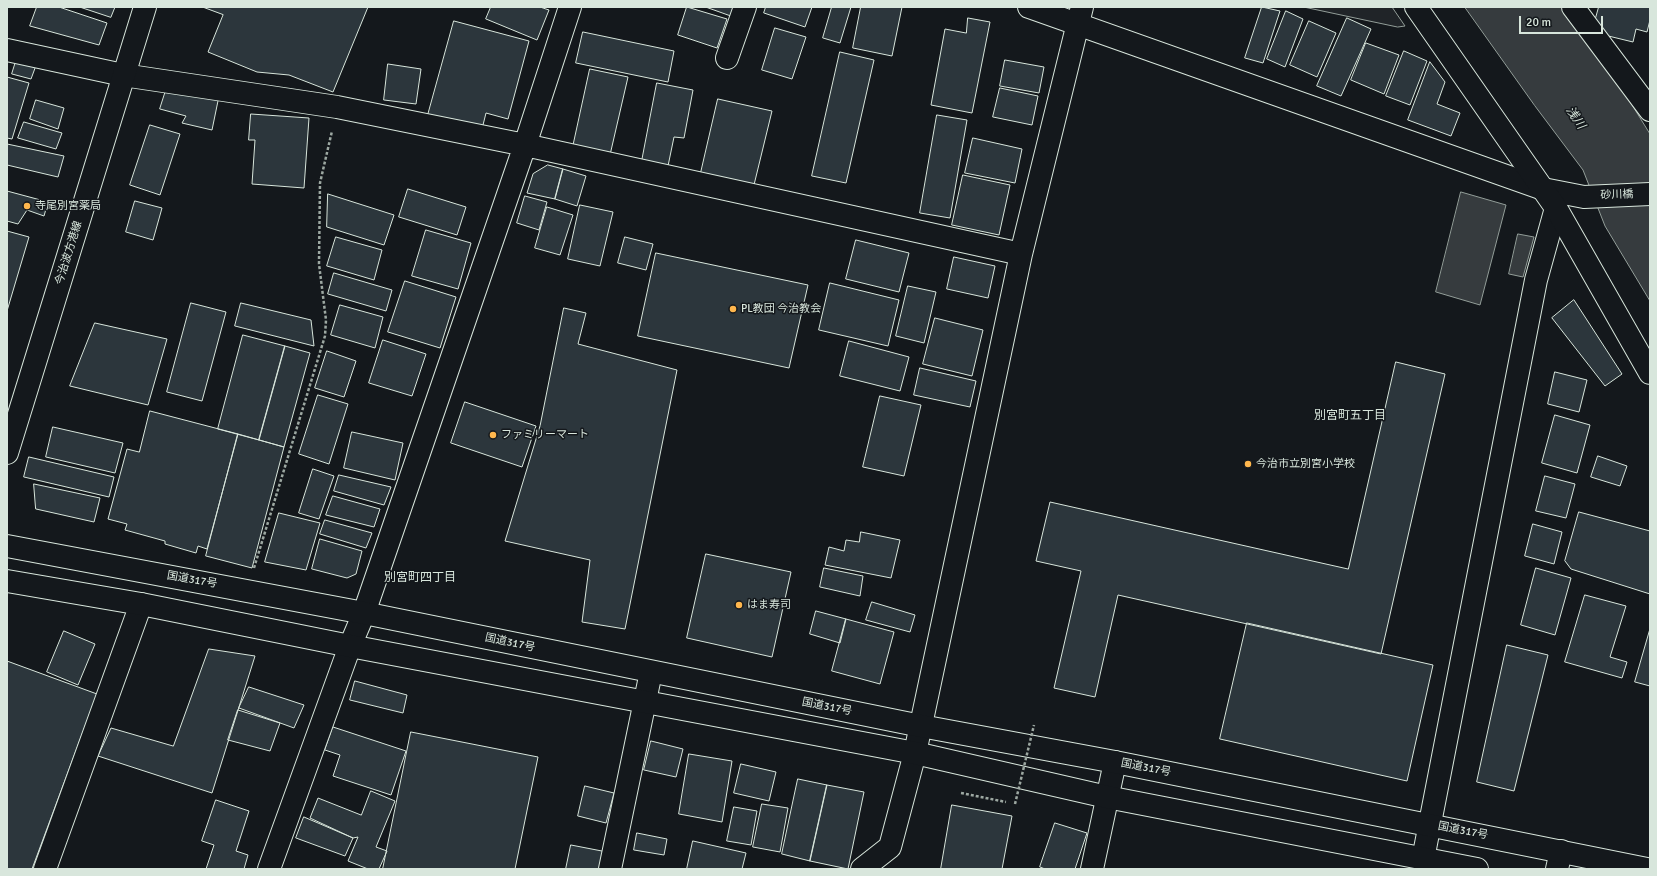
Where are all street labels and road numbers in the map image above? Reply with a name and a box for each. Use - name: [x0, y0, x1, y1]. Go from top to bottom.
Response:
- street label: 砂川橋: [1600, 188, 1634, 202]
- street label: 今治波方港線: [53, 220, 85, 286]
- street label: 国道317号: [166, 569, 218, 591]
- street label: 国道317号: [484, 631, 536, 655]
- street label: 国道317号: [801, 696, 853, 718]
- street label: 国道317号: [1120, 757, 1172, 779]
- street label: 国道317号: [1437, 820, 1489, 842]

